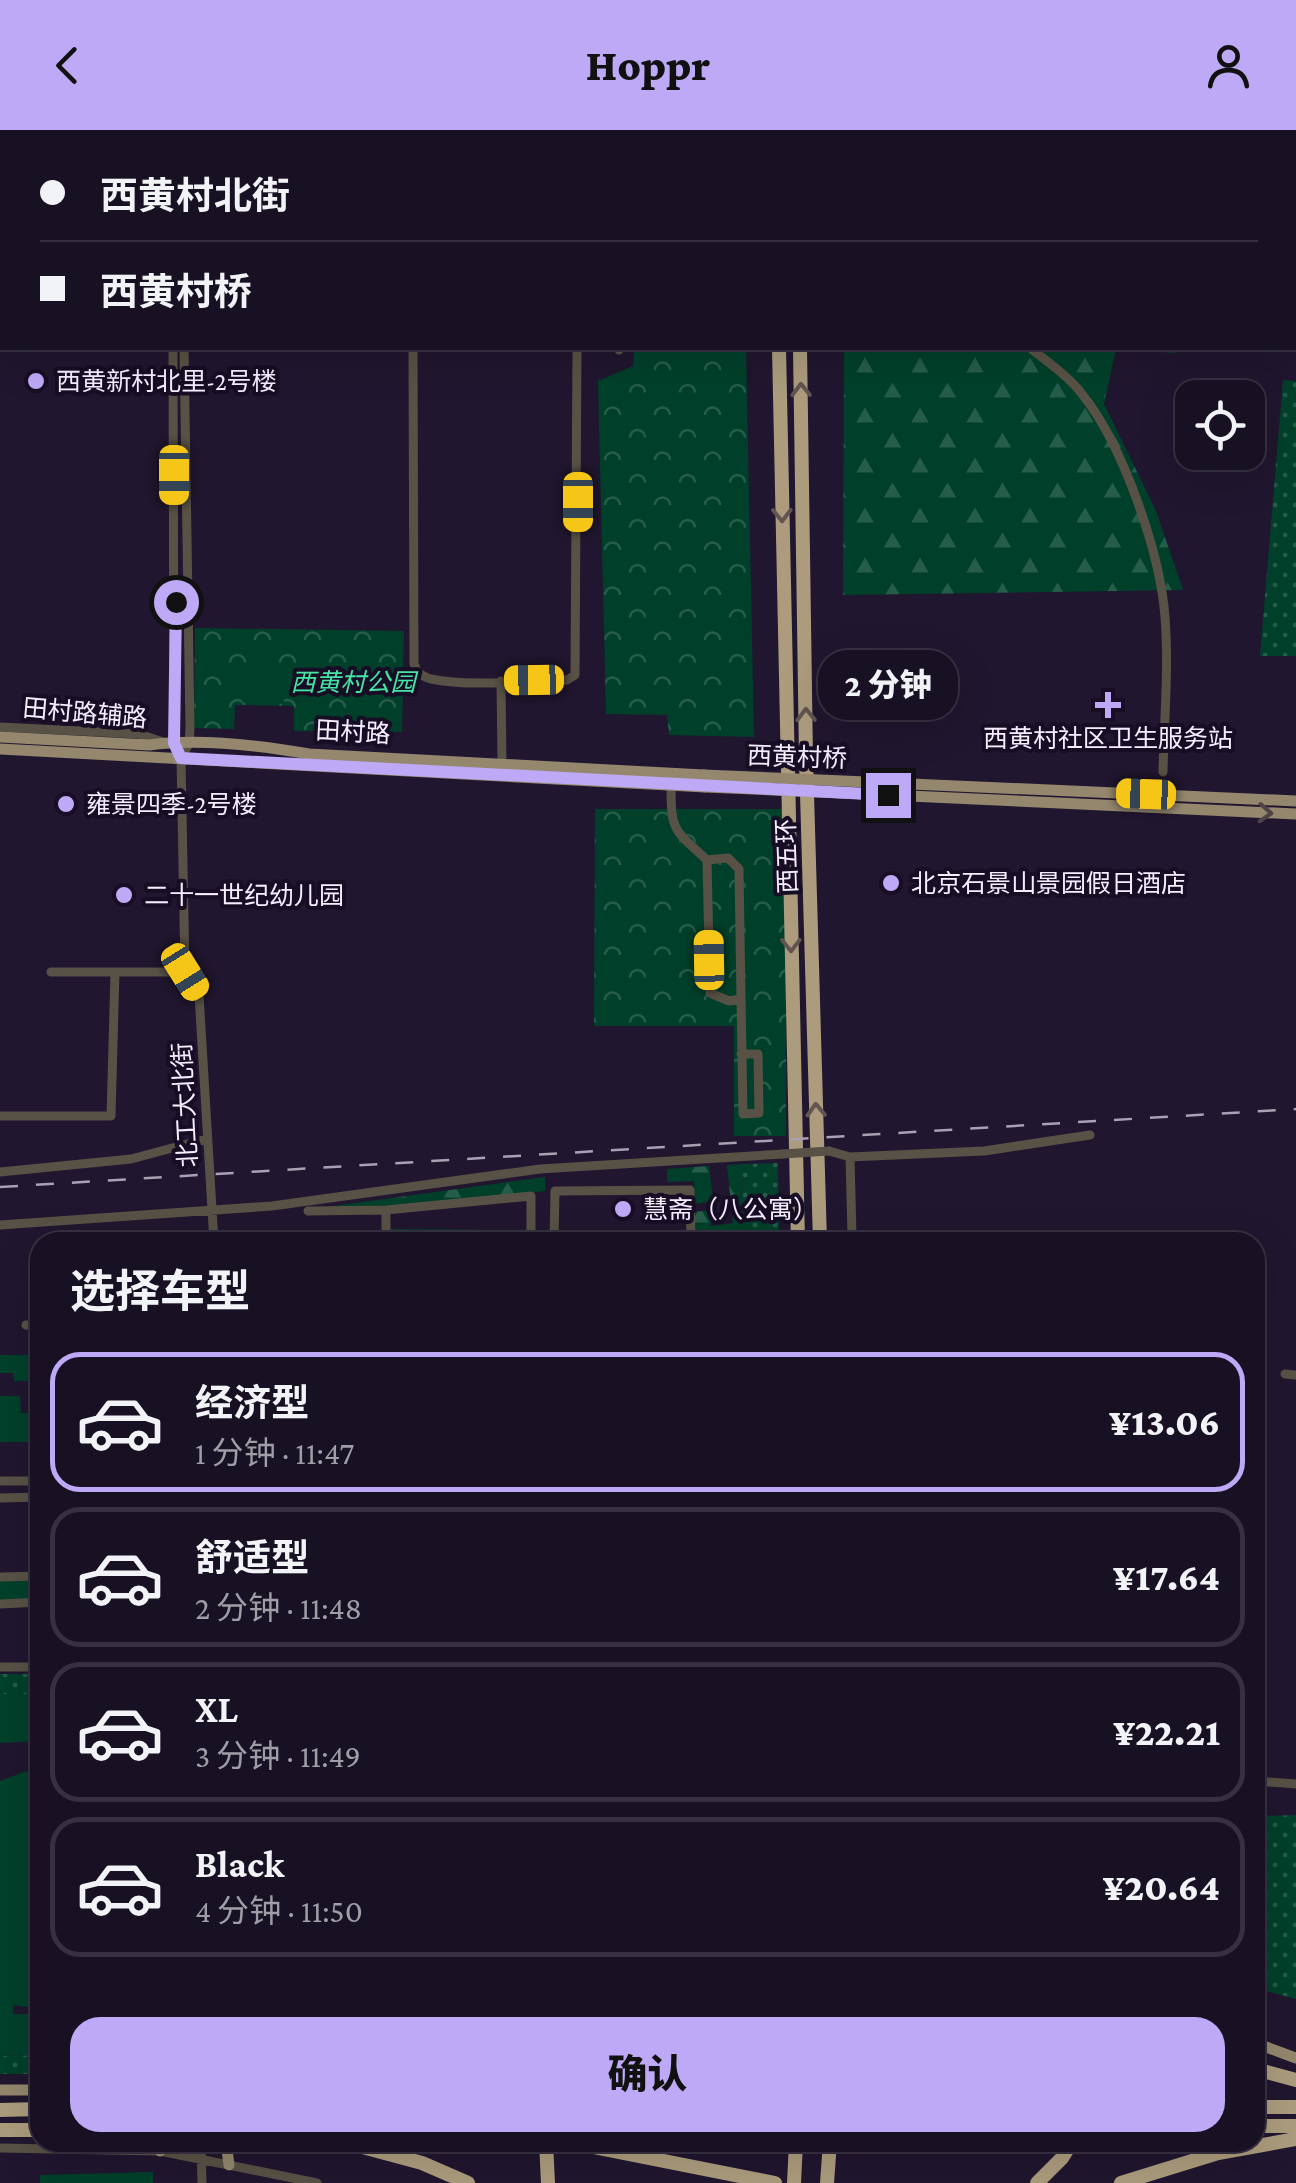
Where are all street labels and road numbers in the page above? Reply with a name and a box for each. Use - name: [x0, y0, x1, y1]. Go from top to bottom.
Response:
- street label: 田村路辅路: [22, 694, 148, 732]
- street label: 田村路: [315, 717, 391, 747]
- street label: 西黄村桥: [747, 742, 847, 772]
- street label: 西五环: [772, 818, 802, 894]
- street label: 北工大北街: [168, 1042, 202, 1168]

